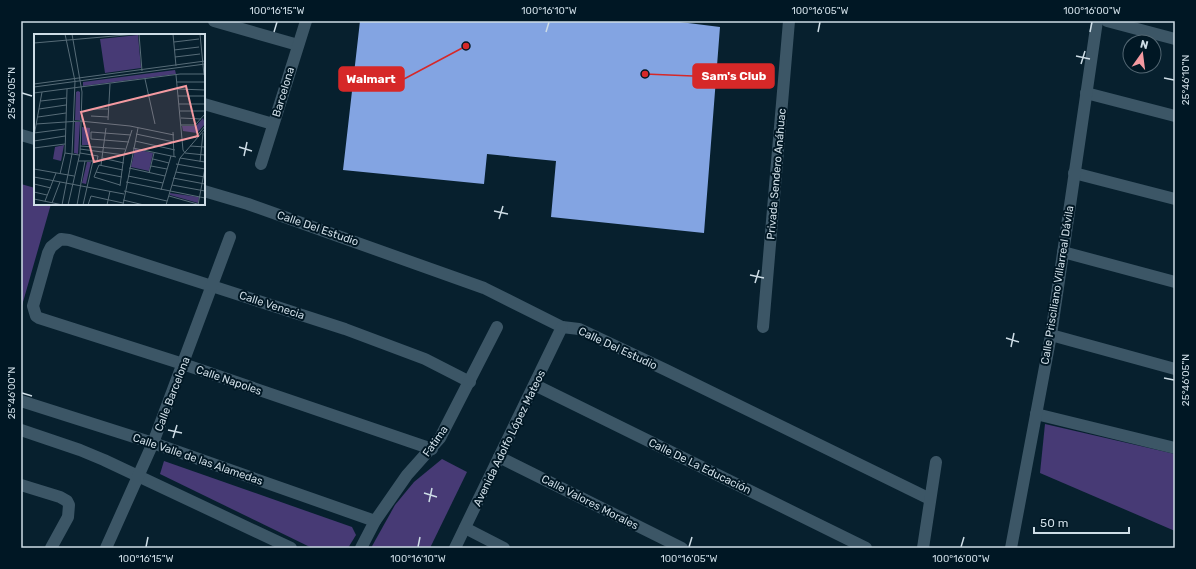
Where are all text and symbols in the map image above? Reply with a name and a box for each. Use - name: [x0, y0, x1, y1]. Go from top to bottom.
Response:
- text: 100°16'15"W: [250, 5, 304, 17]
- text: 100°16'10"W: [521, 5, 577, 17]
- text: 100°16'05"W: [791, 5, 849, 17]
- text: 100°16'00"W: [1063, 5, 1121, 17]
- inset map: [34, 34, 205, 205]
- north arrow: [1122, 34, 1162, 74]
- text: N: [1139, 38, 1150, 52]
- text: 25°46'10"N: [1180, 55, 1192, 105]
- callout: Sam's Club: [693, 64, 774, 88]
- street label: Barcelona: [270, 66, 297, 119]
- text: 25°46'05"N: [6, 67, 18, 119]
- callout: Walmart: [339, 67, 404, 91]
- text: Sam's Club: [702, 69, 767, 83]
- text: Walmart: [346, 72, 396, 86]
- street label: Privada Sendero Anáhuac: [764, 108, 789, 240]
- street label: Calle Prisciliano Villarreal Dávila: [1038, 205, 1076, 365]
- street label: Calle Del Estudio: [275, 208, 360, 249]
- street label: Calle Venecia: [238, 289, 306, 322]
- street label: Calle Del Estudio: [576, 325, 659, 372]
- text: 25°46'05"N: [1180, 354, 1192, 406]
- street label: Calle Barcelona: [152, 355, 193, 433]
- street label: Calle Napoles: [194, 363, 264, 398]
- text: 25°46'00"N: [6, 367, 18, 419]
- street label: Avenida Adolfo López Mateos: [471, 368, 548, 508]
- street label: Fatima: [420, 423, 451, 459]
- street label: Calle Valle de las Alamedas: [131, 431, 265, 488]
- street label: Calle De La Educación: [646, 436, 753, 497]
- street label: Calle Valores Morales: [539, 472, 641, 533]
- scale bar: [1034, 509, 1129, 535]
- text: 50 m: [1040, 516, 1068, 530]
- text: 100°16'15"W: [119, 553, 173, 565]
- text: 100°16'10"W: [390, 553, 446, 565]
- text: 100°16'05"W: [660, 553, 718, 565]
- text: 100°16'00"W: [932, 553, 990, 565]

